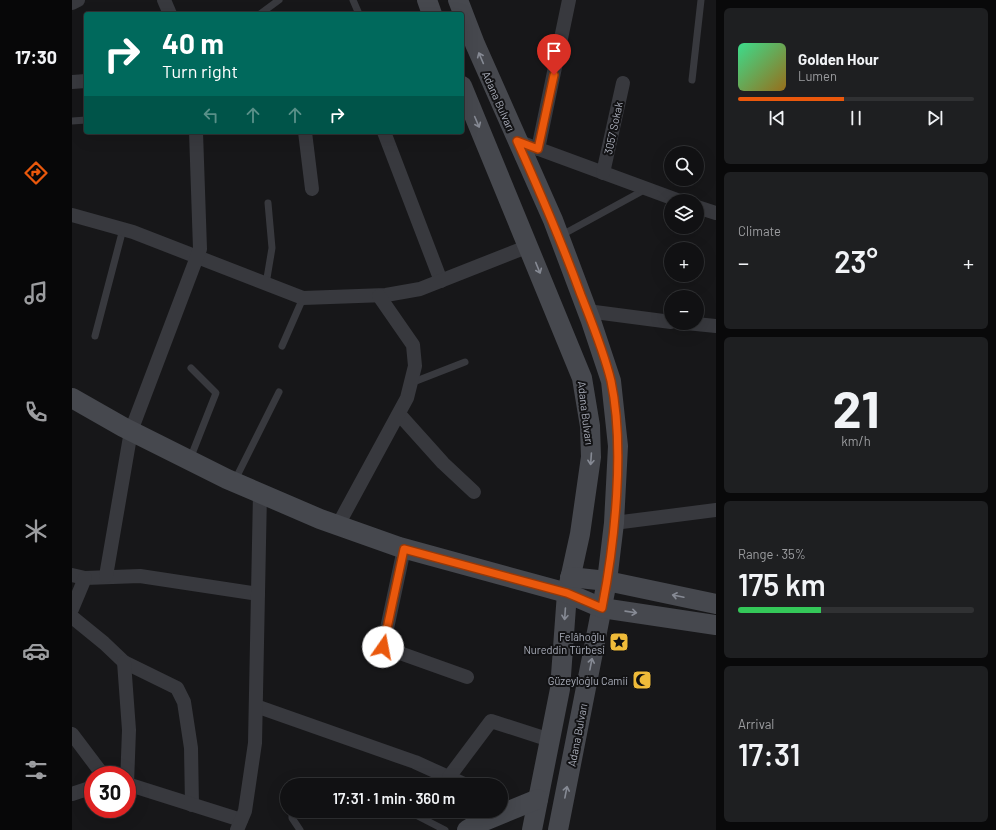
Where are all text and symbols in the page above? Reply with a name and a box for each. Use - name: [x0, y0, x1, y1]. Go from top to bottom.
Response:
- text: 40 m: [162, 26, 224, 60]
- icon: right: [96, 28, 148, 80]
- pin: [537, 34, 571, 75]
- icon: arrive: [543, 40, 565, 62]
- text: 17:30: [15, 46, 57, 68]
- text: Golden Hour: [798, 50, 879, 68]
- one-way arrow: [477, 53, 484, 65]
- text: Turn right: [162, 60, 238, 82]
- text: Lumen: [798, 68, 837, 84]
- street label: Adana Bulvarı: [480, 69, 518, 133]
- street label: 3057 Sokak: [601, 100, 625, 156]
- icon: left: [200, 104, 222, 126]
- icon: ahead: [242, 104, 264, 126]
- icon: ahead: [284, 104, 306, 126]
- icon: right: [326, 104, 348, 126]
- icon: previous: [766, 107, 788, 129]
- icon: pause: [845, 107, 867, 129]
- icon: next: [924, 107, 946, 129]
- one-way arrow: [474, 116, 481, 128]
- map controls: [664, 146, 704, 330]
- button: search: [664, 146, 704, 186]
- icon: directions: [22, 159, 50, 187]
- button: layers: [664, 194, 704, 234]
- text: Climate: [738, 223, 781, 239]
- button: +: [664, 242, 704, 282]
- text: 23°: [834, 243, 878, 279]
- text: −: [738, 249, 749, 275]
- text: +: [963, 249, 974, 275]
- one-way arrow: [535, 261, 542, 273]
- icon: music: [22, 279, 50, 307]
- button: −: [664, 290, 704, 330]
- text: 21: [832, 376, 880, 438]
- street label: Adana Bulvarı: [576, 380, 596, 446]
- icon: phone: [22, 398, 50, 426]
- text: km/h: [841, 433, 871, 449]
- one-way arrow: [587, 452, 594, 465]
- icon: climate: [22, 517, 50, 545]
- text: Range · 35%: [738, 546, 806, 562]
- text: 175 km: [738, 566, 826, 602]
- one-way arrow: [672, 591, 685, 599]
- one-way arrow: [562, 607, 569, 620]
- one-way arrow: [624, 608, 637, 616]
- position arrow: [362, 626, 404, 668]
- place label: Felâhoğlu Nureddin Türbesi: [523, 630, 605, 656]
- place icon: Felâhoğlu Nureddin Türbesi: [608, 631, 630, 653]
- icon: car: [22, 637, 50, 665]
- one-way arrow: [587, 658, 595, 671]
- mosque icon: Güzeyloğlu Camii: [631, 669, 653, 691]
- place label: Güzeyloğlu Camii: [548, 674, 628, 687]
- street label: Adana Bulvarı: [565, 702, 589, 768]
- text: Arrival: [738, 716, 774, 732]
- text: 17:31: [738, 736, 800, 772]
- icon: filters: [22, 756, 50, 784]
- speed limit sign: 30: [84, 766, 136, 818]
- one-way arrow: [562, 786, 570, 799]
- text: 17:31 · 1 min · 360 m: [333, 789, 455, 807]

